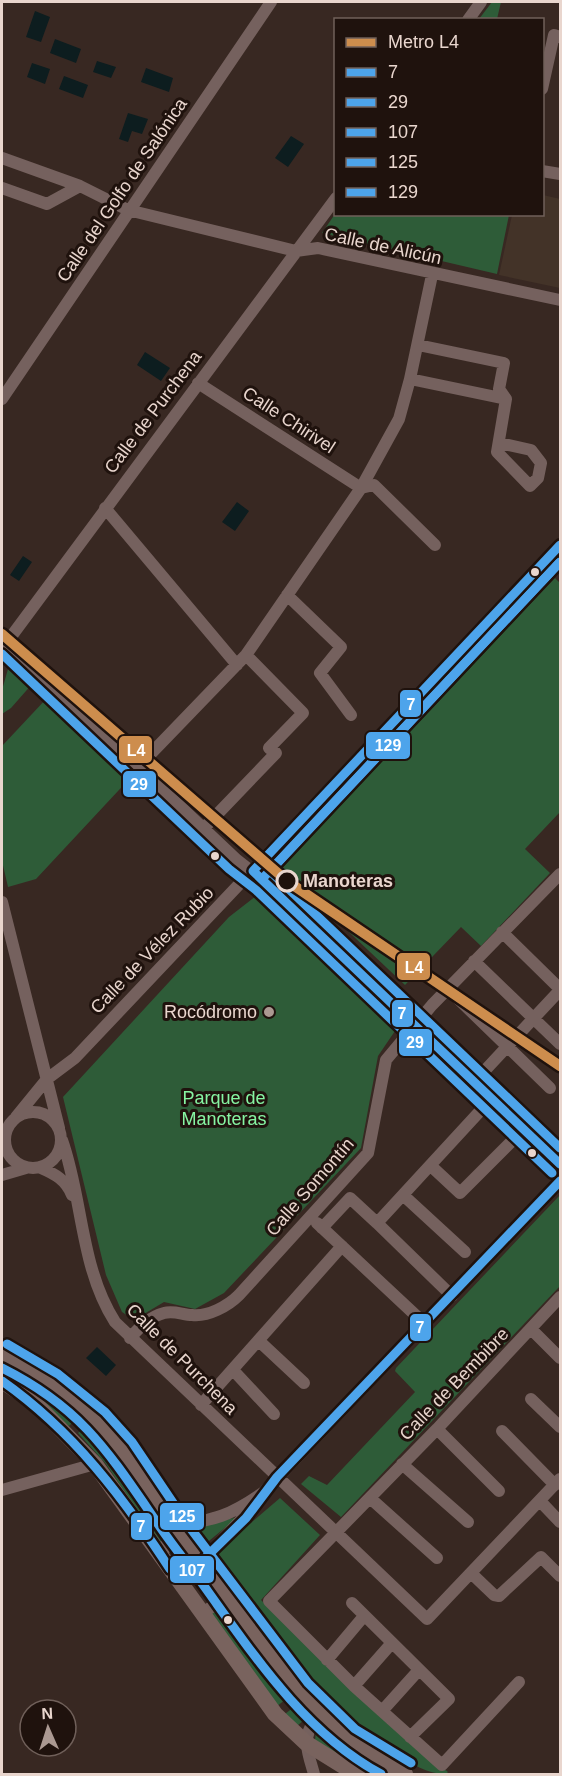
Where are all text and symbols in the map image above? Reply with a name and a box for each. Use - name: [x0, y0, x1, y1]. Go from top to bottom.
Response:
- legend: [334, 18, 544, 216]
- text: Metro L4: [388, 32, 459, 52]
- text: 7: [388, 62, 398, 82]
- text: 29: [388, 92, 408, 112]
- street label: Calle del Golfo de Salónica: [53, 94, 192, 286]
- text: 107: [388, 122, 418, 142]
- text: 125: [388, 152, 418, 172]
- text: 129: [388, 182, 418, 202]
- street label: Calle de Alicún: [323, 224, 443, 268]
- street label: Calle de Purchena: [100, 346, 206, 477]
- street label: Calle Chirivel: [239, 383, 339, 457]
- unlabelled marker: [529, 566, 541, 578]
- line badge: 7: [399, 689, 422, 718]
- text: 7: [407, 696, 416, 713]
- line badge: 129: [365, 731, 411, 760]
- line badge: L4: [118, 735, 153, 764]
- text: 129: [375, 737, 401, 754]
- text: L4: [127, 742, 145, 759]
- line badge: 29: [122, 770, 157, 798]
- text: 29: [130, 776, 148, 793]
- unlabelled marker: [209, 850, 221, 862]
- marker: Manoteras: [276, 870, 298, 892]
- place label: Manoteras: [303, 871, 393, 891]
- street label: Calle de Vélez Rubio: [86, 883, 218, 1017]
- line badge: L4: [396, 952, 431, 981]
- text: L4: [405, 959, 423, 976]
- line badge: 7: [391, 999, 414, 1028]
- place label: Rocódromo: [164, 1002, 257, 1022]
- marker: Rocódromo: [262, 1005, 276, 1019]
- text: 7: [398, 1005, 407, 1022]
- line badge: 29: [398, 1028, 433, 1057]
- text: 29: [406, 1034, 424, 1051]
- park label: Parque de Manoteras: [181, 1088, 267, 1129]
- street label: Calle Somontín: [262, 1134, 358, 1240]
- unlabelled marker: [526, 1147, 538, 1159]
- street label: Calle de Purchena: [123, 1300, 242, 1419]
- line badge: 7: [409, 1313, 432, 1342]
- text: 7: [416, 1319, 425, 1336]
- street label: Calle de Bembibre: [395, 1324, 513, 1444]
- line badge: 125: [159, 1502, 205, 1531]
- text: 125: [169, 1508, 195, 1525]
- line badge: 7: [130, 1512, 153, 1541]
- text: 7: [137, 1518, 146, 1535]
- line badge: 107: [169, 1555, 215, 1584]
- text: 107: [179, 1562, 205, 1579]
- unlabelled marker: [222, 1614, 234, 1626]
- north arrow: [18, 1698, 78, 1758]
- text: N: [41, 1705, 53, 1722]

